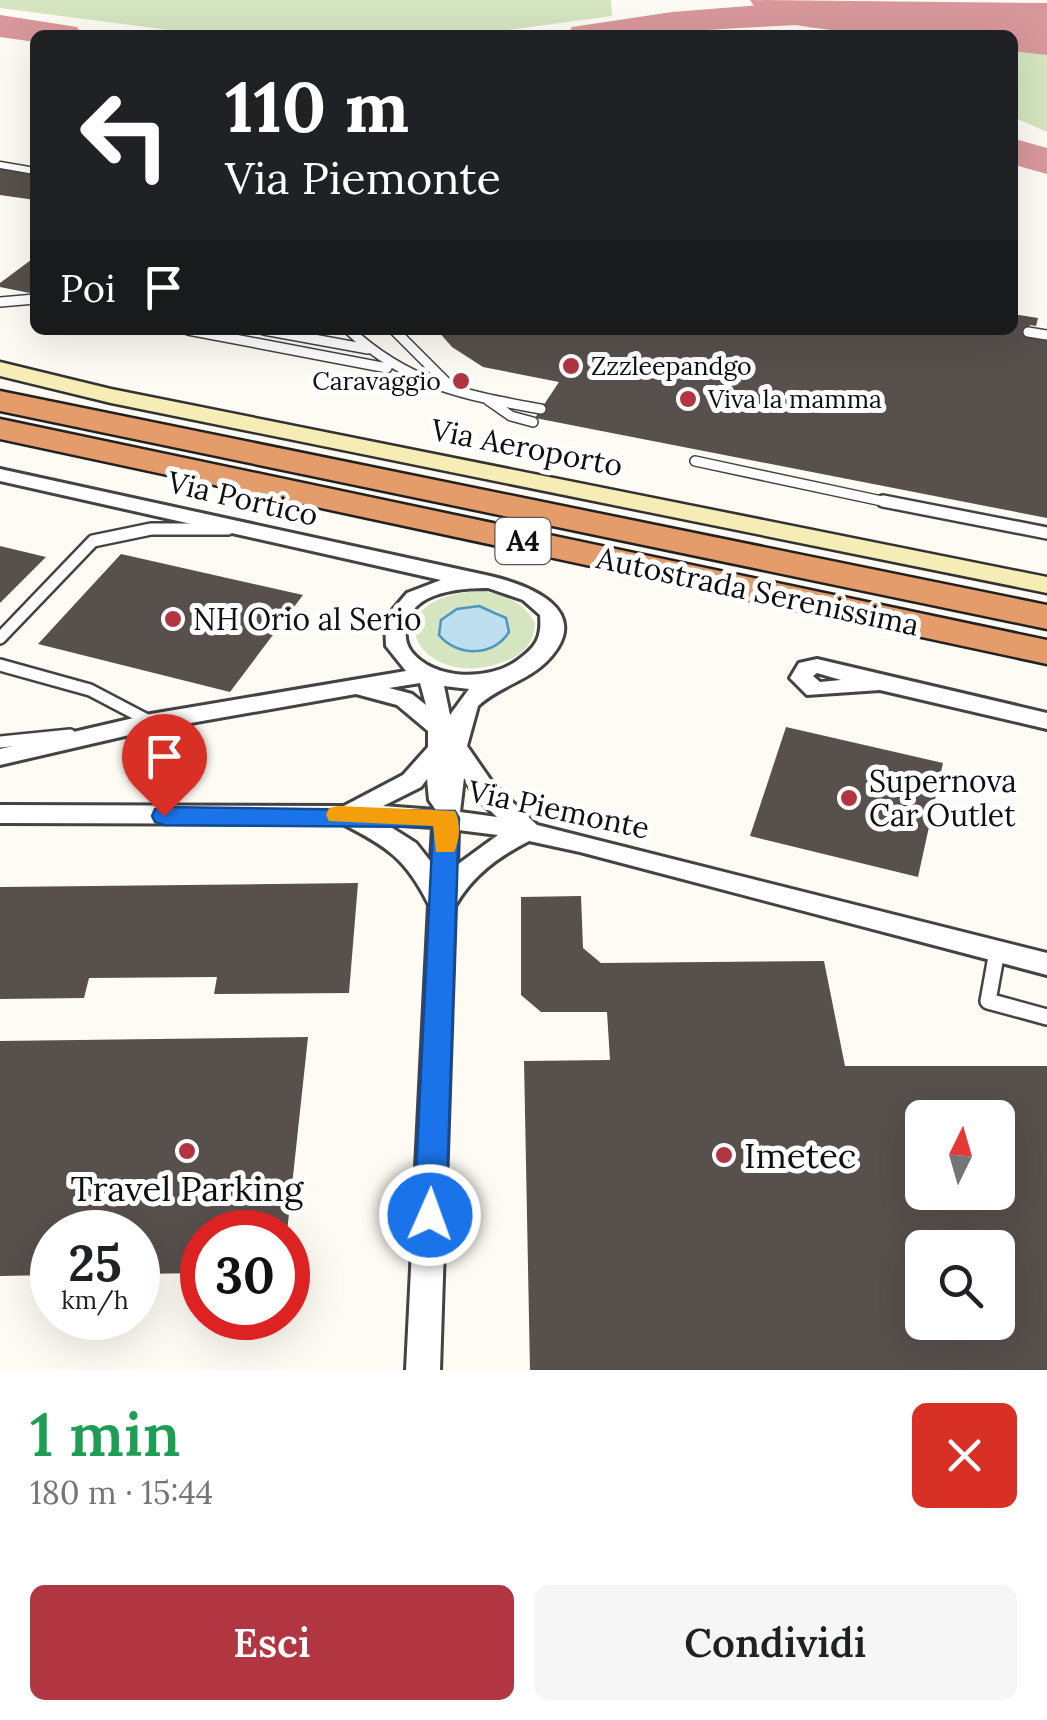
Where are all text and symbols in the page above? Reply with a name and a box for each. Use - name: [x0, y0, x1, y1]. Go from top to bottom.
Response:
- text: 110 m: [225, 62, 409, 151]
- icon: left: [60, 70, 190, 200]
- text: Via Piemonte: [225, 149, 501, 206]
- icon: arrive: [136, 260, 191, 315]
- text: Poi: [60, 264, 116, 312]
- place label: Zzzleepandgo: [591, 350, 752, 382]
- marker: Zzzleepandgo: [560, 355, 582, 377]
- place label: Caravaggio: [312, 365, 441, 397]
- marker: Caravaggio: [450, 370, 472, 392]
- place label: Viva la mamma: [707, 383, 882, 415]
- marker: Viva la mamma: [677, 388, 699, 410]
- street label: Via Aeroporto: [427, 410, 626, 484]
- street label: Via Portico: [163, 462, 322, 534]
- road number: A4: [496, 518, 550, 564]
- street label: Autostrada Serenissima: [592, 538, 923, 644]
- place label: NH Orio al Serio: [193, 600, 422, 638]
- marker: NH Orio al Serio: [162, 608, 184, 630]
- pin: [122, 714, 207, 817]
- icon: arrive: [137, 729, 192, 784]
- place label: Supernova Car Outlet: [869, 762, 1017, 834]
- street label: Via Piemonte: [464, 771, 653, 847]
- marker: Supernova Car Outlet: [838, 787, 860, 809]
- north arrow: [905, 1100, 1015, 1210]
- map controls: [905, 1100, 1015, 1340]
- place label: Imetec: [744, 1133, 856, 1178]
- marker: Travel Parking: [176, 1140, 198, 1162]
- marker: Imetec: [713, 1144, 735, 1166]
- position arrow: [378, 1163, 482, 1267]
- place label: Travel Parking: [71, 1166, 304, 1211]
- speed limit sign: 30: [180, 1210, 310, 1340]
- button: search: [905, 1230, 1015, 1340]
- text: 25: [68, 1231, 122, 1295]
- text: km/h: [61, 1284, 129, 1316]
- text: 1 min: [30, 1396, 180, 1472]
- button: close: [912, 1403, 1017, 1508]
- text: 180 m · 15:44: [30, 1472, 213, 1513]
- button: Esci: [30, 1585, 514, 1700]
- button: Condividi: [534, 1585, 1017, 1700]

